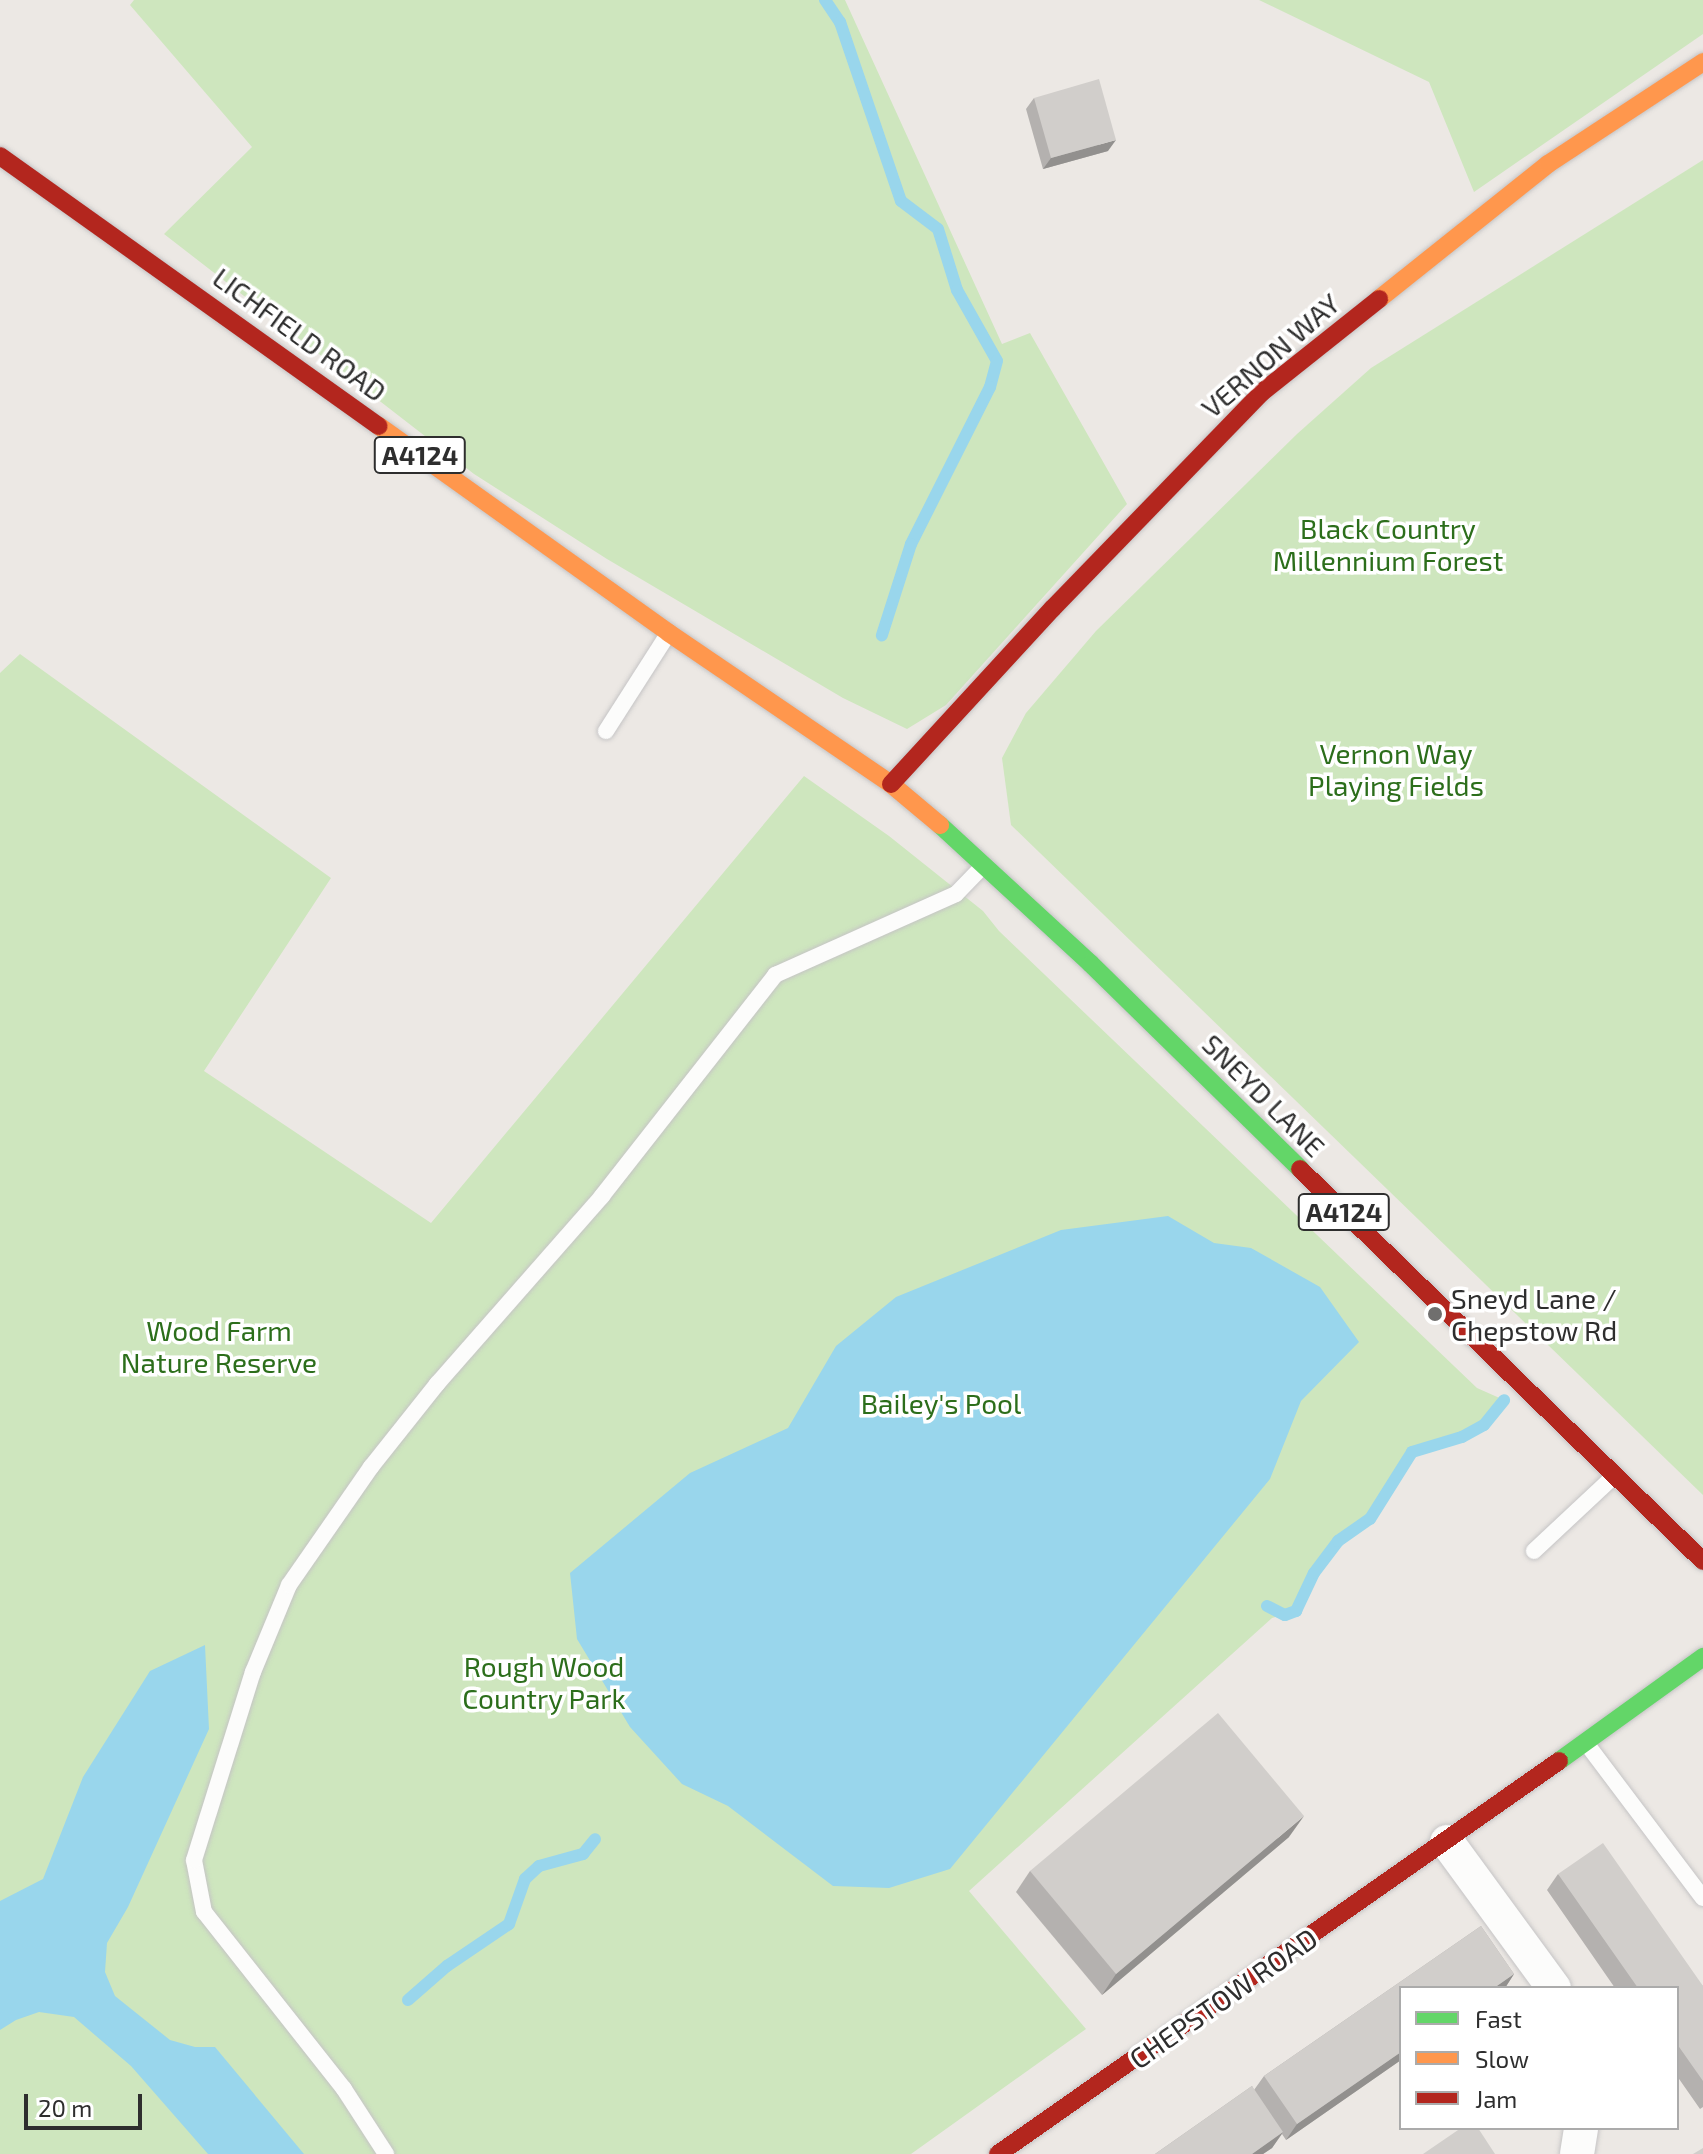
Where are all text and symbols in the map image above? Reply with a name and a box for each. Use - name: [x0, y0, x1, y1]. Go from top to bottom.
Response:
- street label: LICHFIELD ROAD: [207, 260, 393, 408]
- street label: VERNON WAY: [1194, 286, 1346, 424]
- road number: A4124: [372, 433, 468, 477]
- park label: Black Country Millennium Forest: [1273, 511, 1503, 577]
- park label: Vernon Way Playing Fields: [1308, 736, 1484, 802]
- street label: SNEYD LANE: [1196, 1027, 1332, 1163]
- road number: A4124: [1296, 1190, 1392, 1234]
- place label: Sneyd Lane / Chepstow Rd: [1451, 1281, 1618, 1347]
- marker: Sneyd Lane / Chepstow Rd: [1426, 1305, 1444, 1323]
- park label: Wood Farm Nature Reserve: [121, 1313, 317, 1379]
- park label: Bailey's Pool: [861, 1386, 1021, 1420]
- park label: Rough Wood Country Park: [462, 1649, 626, 1715]
- street label: CHEPSTOW ROAD: [1123, 1921, 1323, 2075]
- legend: [1399, 1986, 1679, 2130]
- text: Fast: [1475, 2004, 1522, 2033]
- text: Slow: [1475, 2044, 1529, 2073]
- scale bar: [28, 2078, 146, 2128]
- text: Jam: [1475, 2084, 1517, 2113]
- text: 20 m: [38, 2093, 92, 2122]

